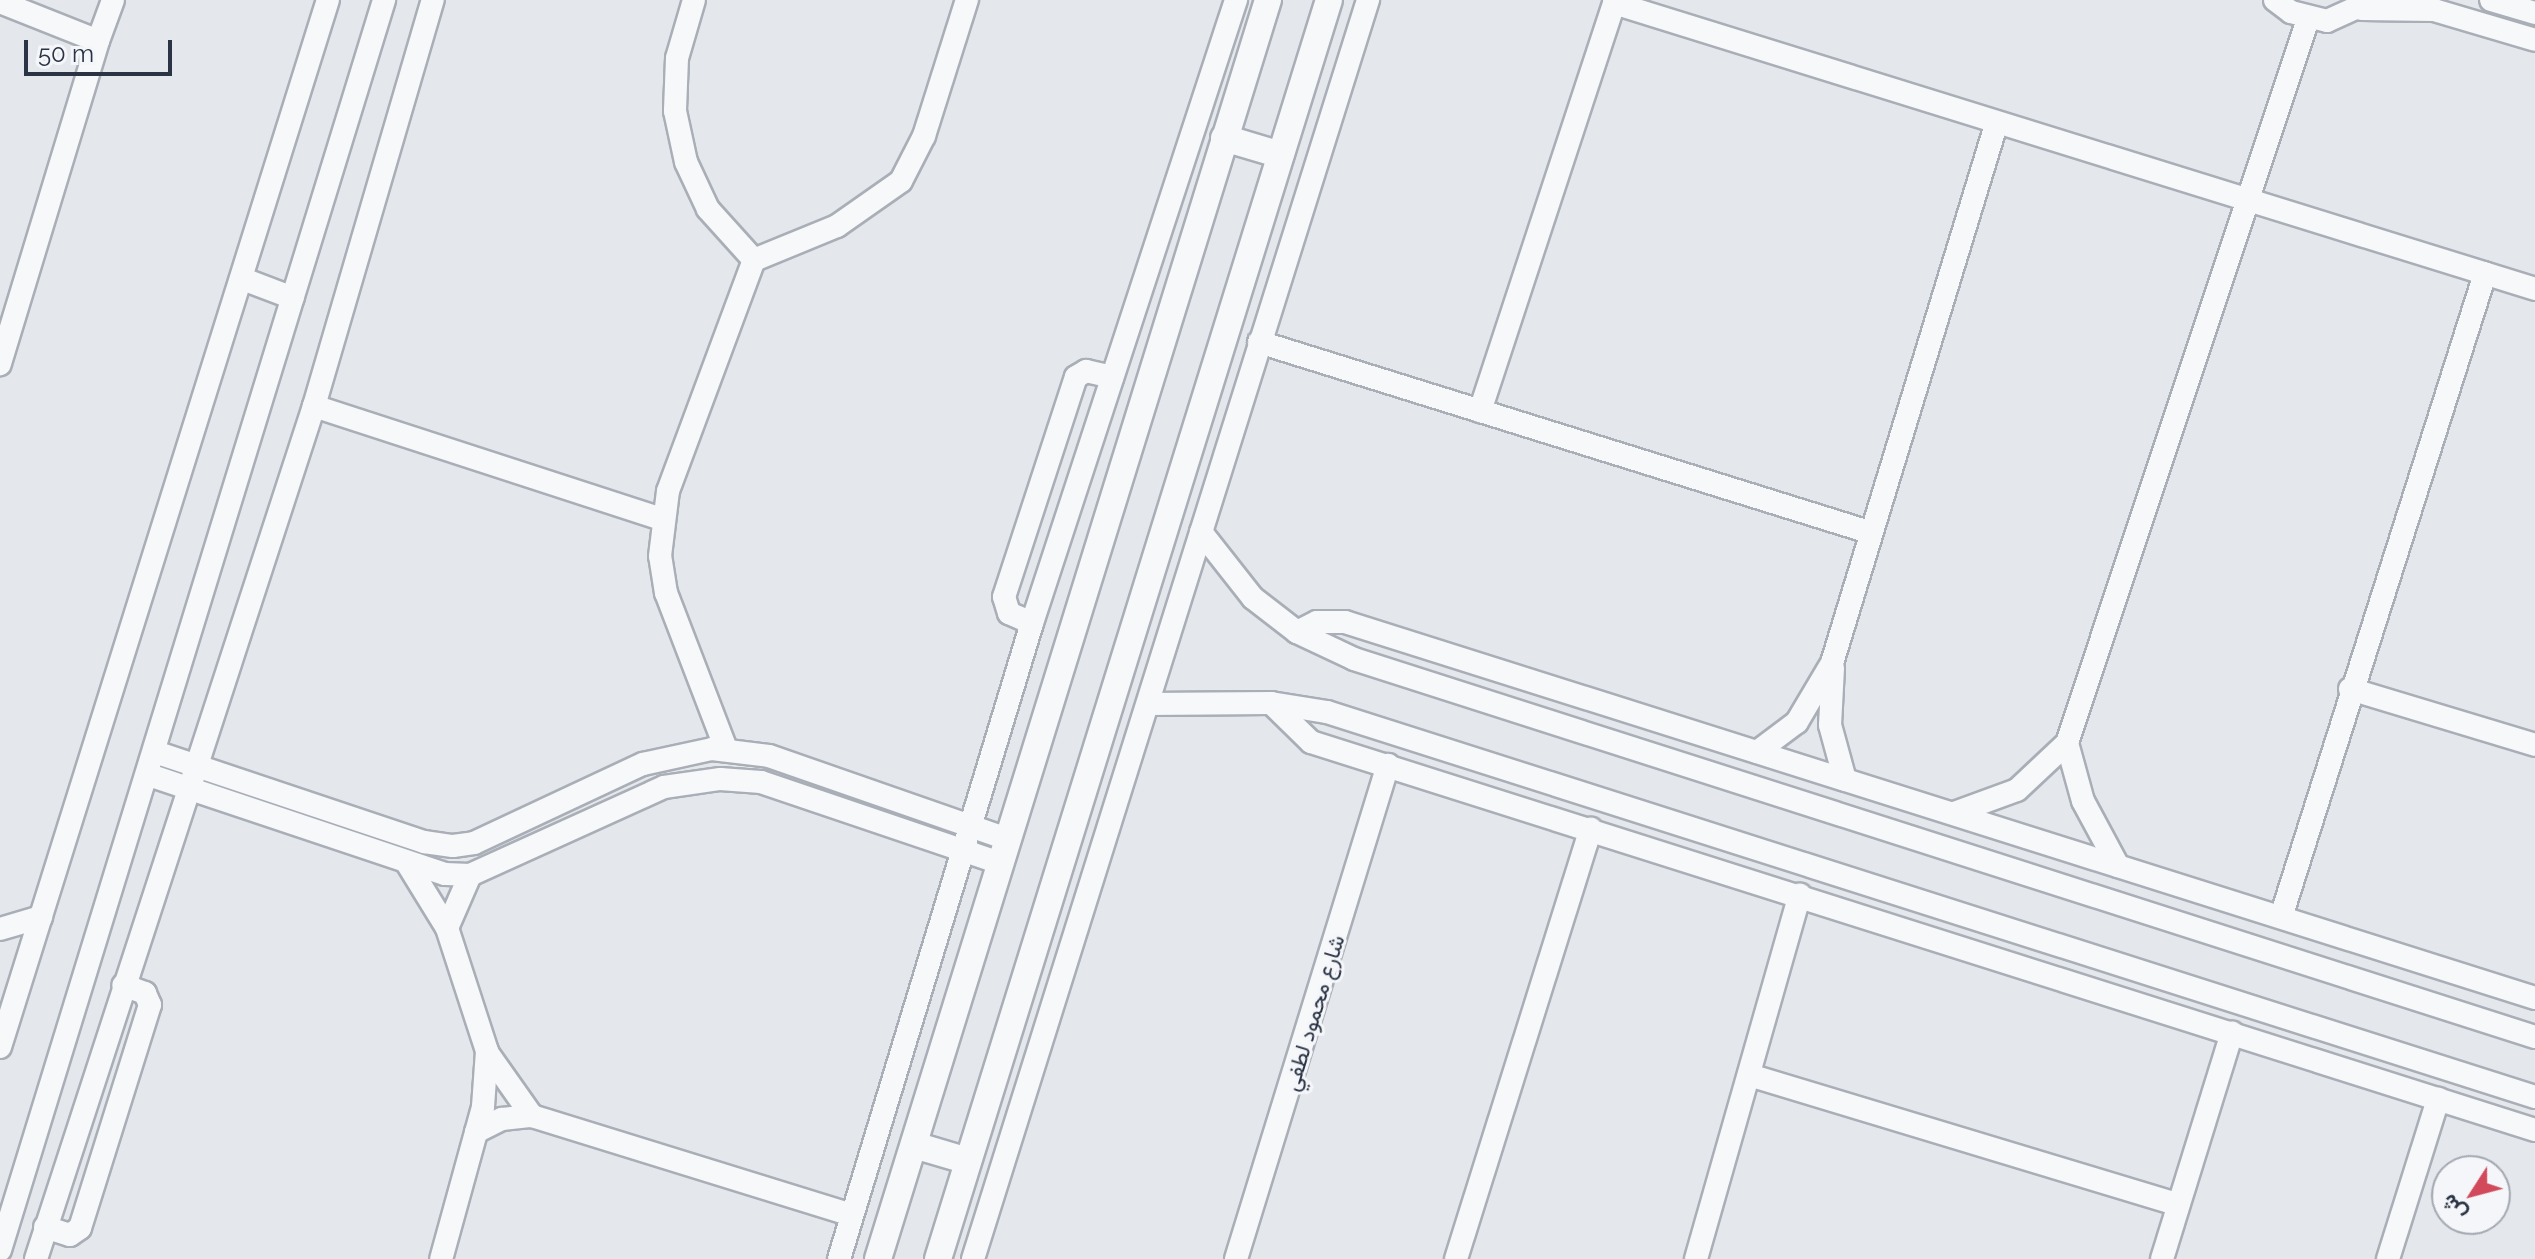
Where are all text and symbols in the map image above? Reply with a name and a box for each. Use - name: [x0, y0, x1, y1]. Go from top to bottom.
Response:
- scale bar: [28, 24, 176, 74]
- text: 50 m: [38, 39, 94, 68]
- street label: شارع محمود لطفي: [1278, 932, 1350, 1094]
- north arrow: [2431, 1155, 2511, 1235]
- text: ش: [2435, 1190, 2471, 1226]

